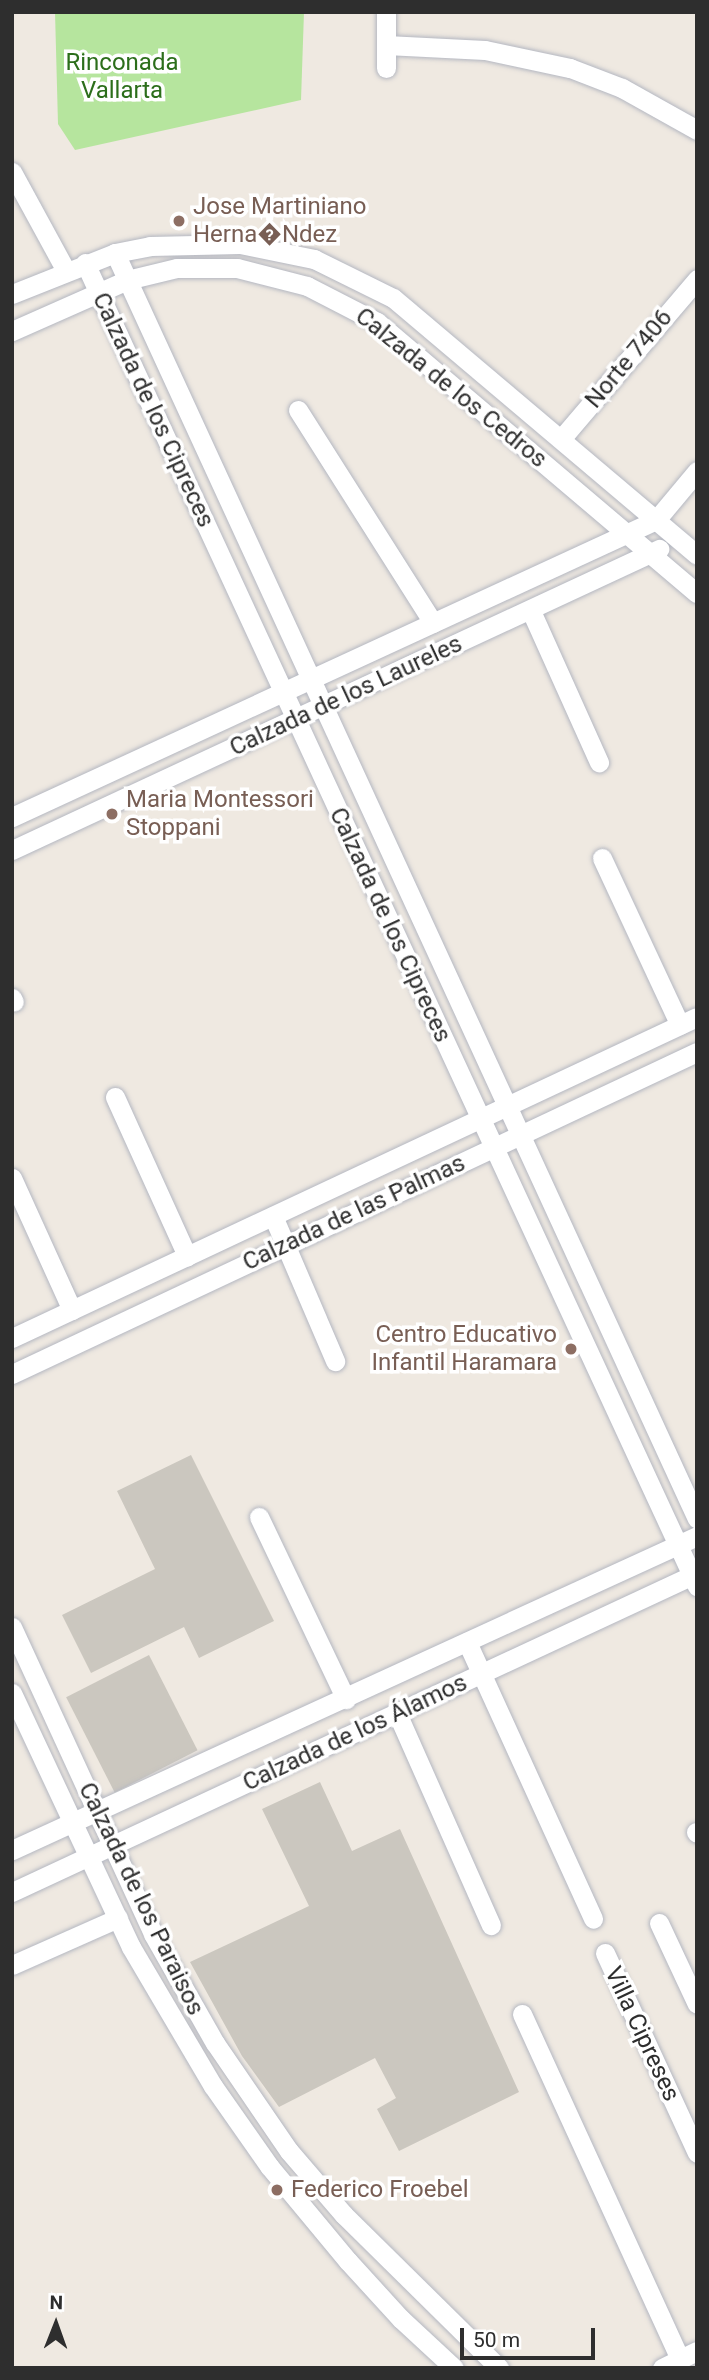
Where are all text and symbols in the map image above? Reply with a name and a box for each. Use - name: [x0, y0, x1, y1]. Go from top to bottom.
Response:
- park label: Rinconada Vallarta: [65, 49, 179, 105]
- place label: Jose Martiniano Herna�Ndez: [193, 193, 366, 249]
- marker: Jose Martiniano Herna�Ndez: [171, 213, 187, 229]
- street label: Calzada de los Cipreces: [86, 288, 220, 532]
- street label: Calzada de los Cedros: [349, 302, 553, 474]
- street label: Norte 7406: [579, 304, 679, 414]
- street label: Calzada de los Laureles: [225, 630, 467, 762]
- place label: Maria Montessori Stoppani: [126, 786, 314, 842]
- street label: Calzada de los Cipreces: [323, 803, 457, 1047]
- marker: Maria Montessori Stoppani: [104, 806, 120, 822]
- street label: Calzada de las Palmas: [238, 1149, 470, 1277]
- place label: Centro Educativo Infantil Haramara: [371, 1321, 557, 1377]
- marker: Centro Educativo Infantil Haramara: [563, 1341, 579, 1357]
- street label: Calzada de los Álamos: [238, 1668, 472, 1798]
- street label: Calzada de los Paraisos: [72, 1778, 210, 2020]
- street label: Villa Cipreses: [598, 1962, 686, 2106]
- place label: Federico Froebel: [291, 2176, 468, 2204]
- marker: Federico Froebel: [269, 2182, 285, 2198]
- north arrow: [21, 2289, 91, 2359]
- text: N: [49, 2291, 63, 2314]
- scale bar: [464, 2314, 599, 2358]
- text: 50 m: [473, 2328, 520, 2352]

